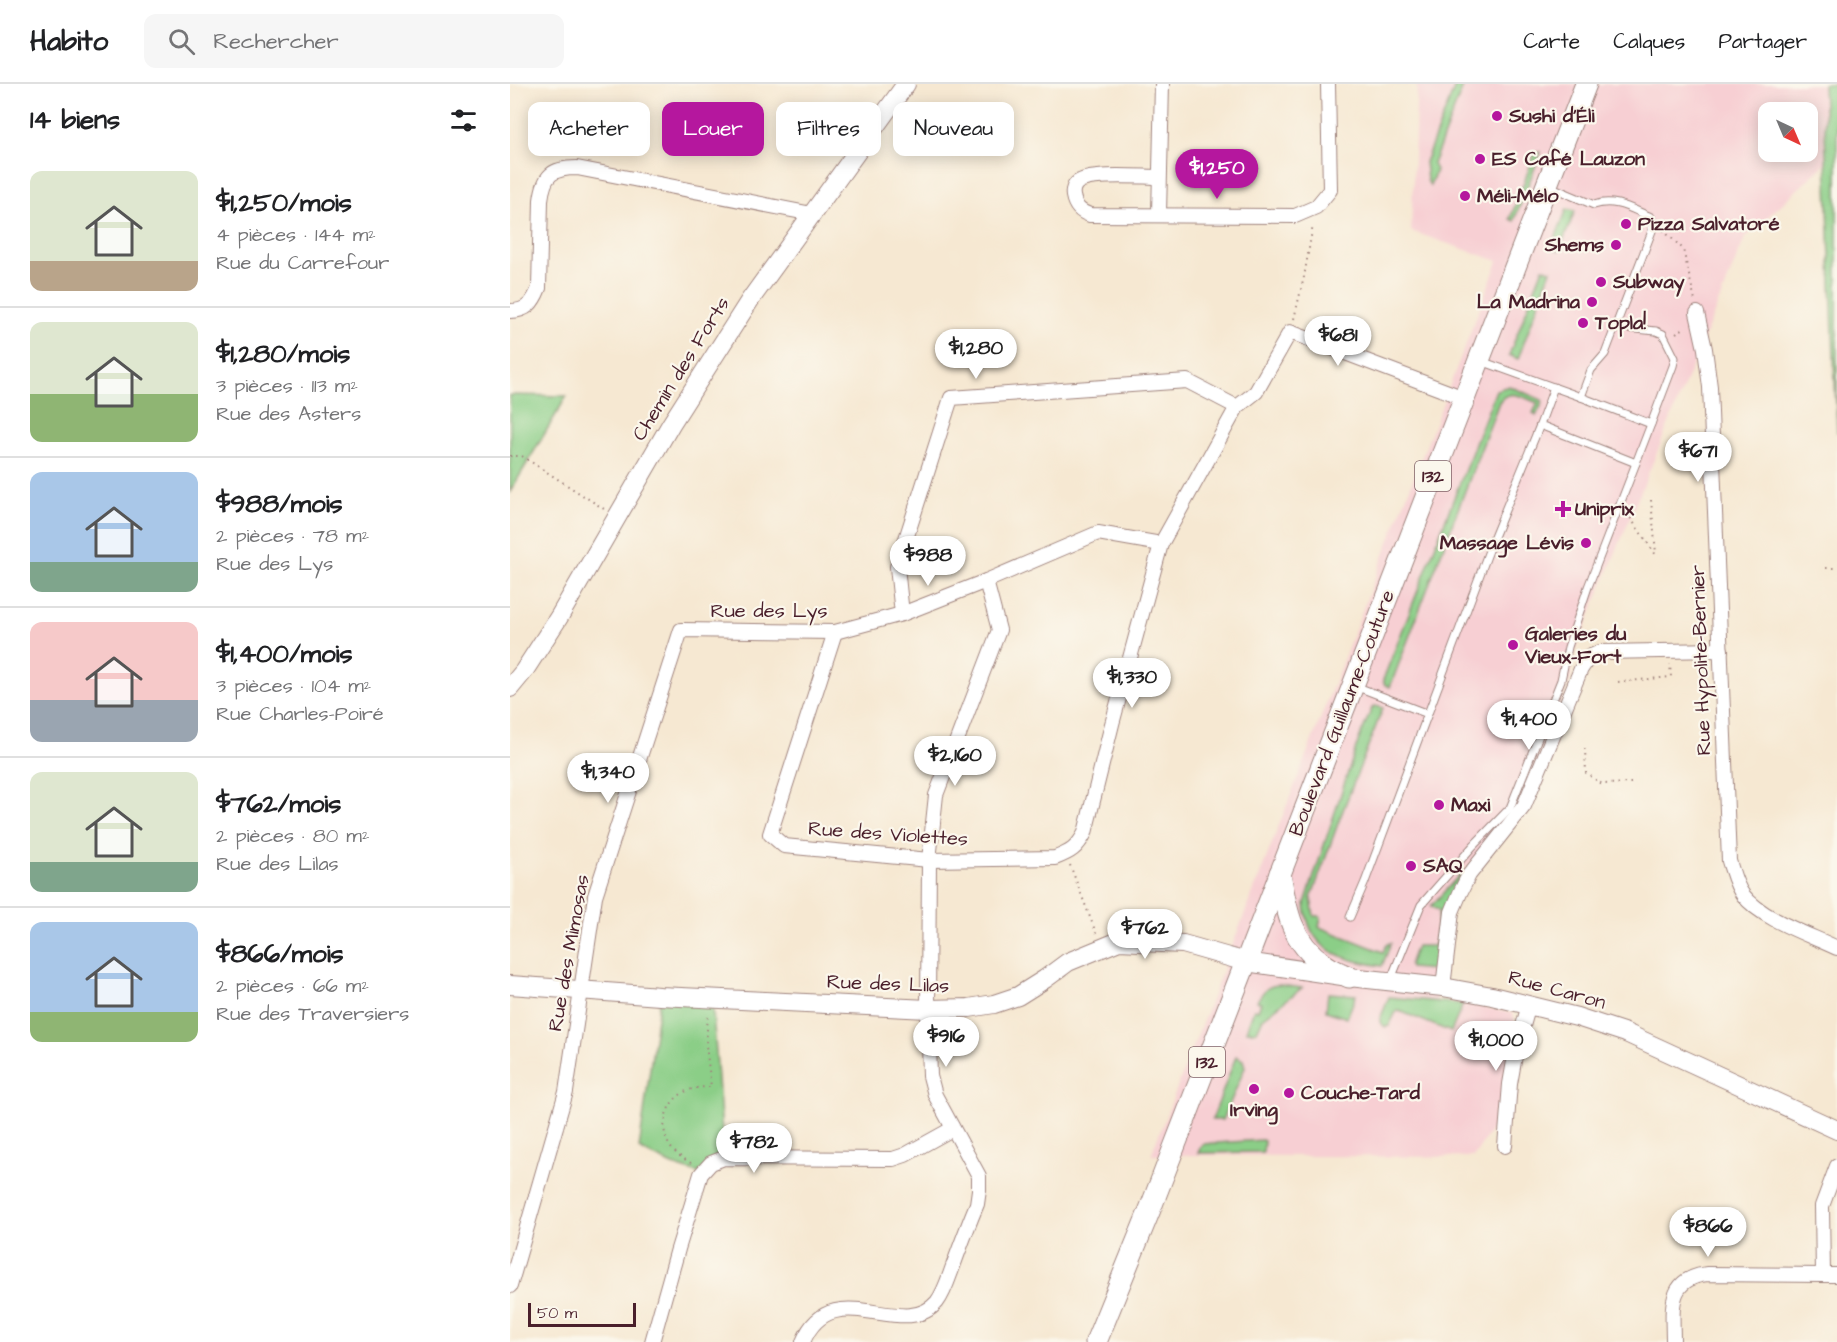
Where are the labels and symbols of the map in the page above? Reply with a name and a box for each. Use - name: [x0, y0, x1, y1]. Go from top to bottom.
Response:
- place label: Sushi d'Éli: [1508, 102, 1595, 130]
- north arrow: [1758, 102, 1818, 162]
- marker: Sushi d'Éli: [1490, 109, 1504, 123]
- place label: ES Café Lauzon: [1492, 145, 1645, 173]
- pin: $1,250: [1168, 149, 1266, 200]
- marker: ES Café Lauzon: [1473, 152, 1487, 166]
- place label: Méli-Mélo: [1477, 182, 1559, 210]
- marker: Méli-Mélo: [1458, 189, 1472, 203]
- place label: Pizza Salvatoré: [1638, 210, 1780, 238]
- marker: Pizza Salvatoré: [1619, 217, 1633, 231]
- place label: Shems: [1544, 231, 1604, 259]
- marker: Shems: [1609, 238, 1623, 252]
- place label: Subway: [1612, 268, 1685, 297]
- marker: Subway: [1594, 275, 1608, 289]
- place label: La Madrina: [1477, 288, 1581, 316]
- street label: Chemin des Forts: [625, 292, 737, 446]
- marker: La Madrina: [1585, 295, 1599, 309]
- place label: Topla!: [1594, 309, 1646, 337]
- pin: $681: [1302, 316, 1374, 367]
- marker: Topla!: [1576, 316, 1590, 330]
- pin: $1,280: [927, 329, 1025, 380]
- pin: $671: [1662, 432, 1734, 483]
- road number: 132: [1415, 461, 1451, 491]
- place label: Uniprix: [1575, 495, 1634, 523]
- marker: Uniprix: [1556, 502, 1570, 516]
- place label: Massage Lévis: [1440, 529, 1574, 558]
- pin: $988: [892, 536, 964, 587]
- marker: Massage Lévis: [1579, 536, 1593, 550]
- street label: Rue Hypolite-Bernier: [1684, 564, 1719, 756]
- street label: Boulevard Guillaume-Couture: [1282, 586, 1402, 840]
- street label: Rue des Lys: [710, 597, 828, 626]
- place label: Galeries du Vieux-Fort: [1524, 620, 1626, 671]
- marker: Galeries du Vieux-Fort: [1506, 638, 1520, 652]
- pin: $1,330: [1083, 658, 1181, 709]
- pin: $1,400: [1480, 700, 1578, 751]
- pin: $2,160: [906, 736, 1004, 787]
- pin: $1,340: [559, 753, 657, 804]
- place label: Maxi: [1451, 791, 1491, 819]
- marker: Maxi: [1432, 798, 1446, 812]
- street label: Rue des Violettes: [807, 814, 969, 854]
- place label: SAQ: [1422, 852, 1463, 880]
- marker: SAQ: [1404, 859, 1418, 873]
- street label: Rue des Mimosas: [541, 872, 597, 1034]
- pin: $762: [1109, 909, 1181, 960]
- street label: Rue Caron: [1505, 964, 1609, 1016]
- street label: Rue des Lilas: [826, 968, 950, 1000]
- pin: $916: [910, 1017, 982, 1068]
- pin: $1,000: [1447, 1021, 1545, 1072]
- road number: 132: [1189, 1047, 1225, 1077]
- place label: Couche-Tard: [1301, 1079, 1421, 1107]
- marker: Irving: [1247, 1082, 1261, 1096]
- marker: Couche-Tard: [1282, 1086, 1296, 1100]
- place label: Irving: [1230, 1096, 1279, 1125]
- pin: $782: [718, 1123, 790, 1174]
- pin: $866: [1672, 1207, 1744, 1258]
- scale bar: [528, 1300, 636, 1328]

